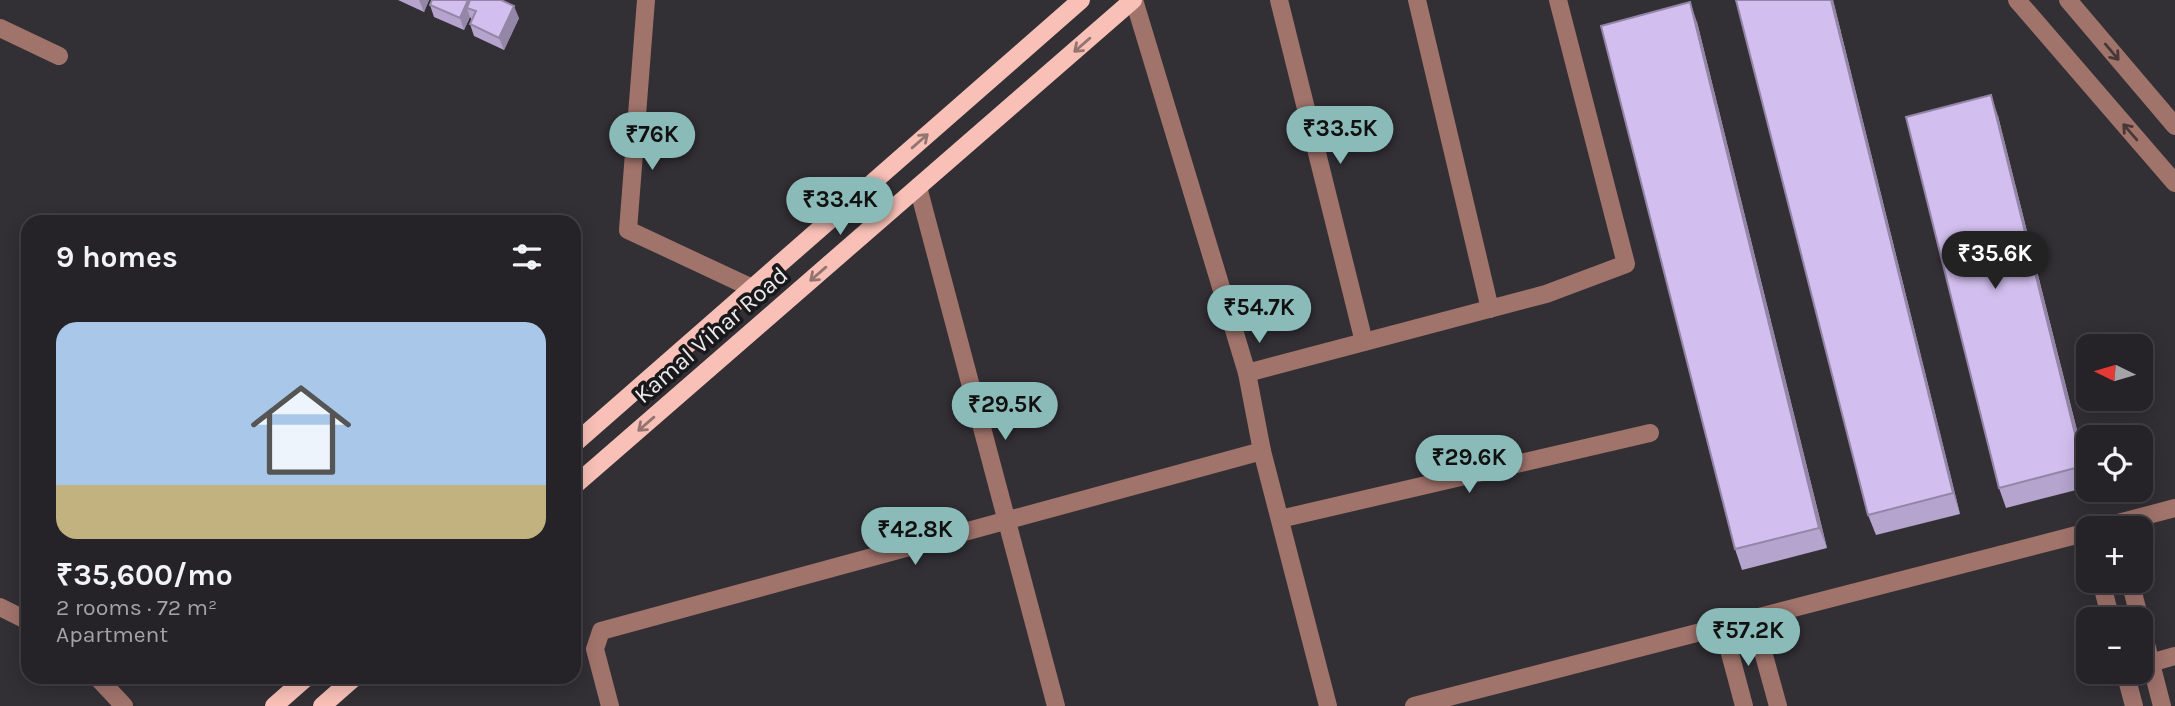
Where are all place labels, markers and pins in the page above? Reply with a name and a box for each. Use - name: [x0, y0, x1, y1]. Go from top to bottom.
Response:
- pin: ₹33.5K: [1283, 106, 1397, 166]
- pin: ₹76K: [611, 113, 693, 172]
- pin: ₹33.4K: [783, 177, 897, 237]
- pin: ₹35.6K: [1938, 232, 2052, 291]
- pin: ₹54.7K: [1202, 286, 1316, 345]
- pin: ₹29.5K: [948, 382, 1062, 442]
- pin: ₹29.6K: [1412, 435, 1526, 495]
- pin: ₹42.8K: [858, 508, 972, 567]
- pin: ₹57.2K: [1691, 608, 1805, 668]

